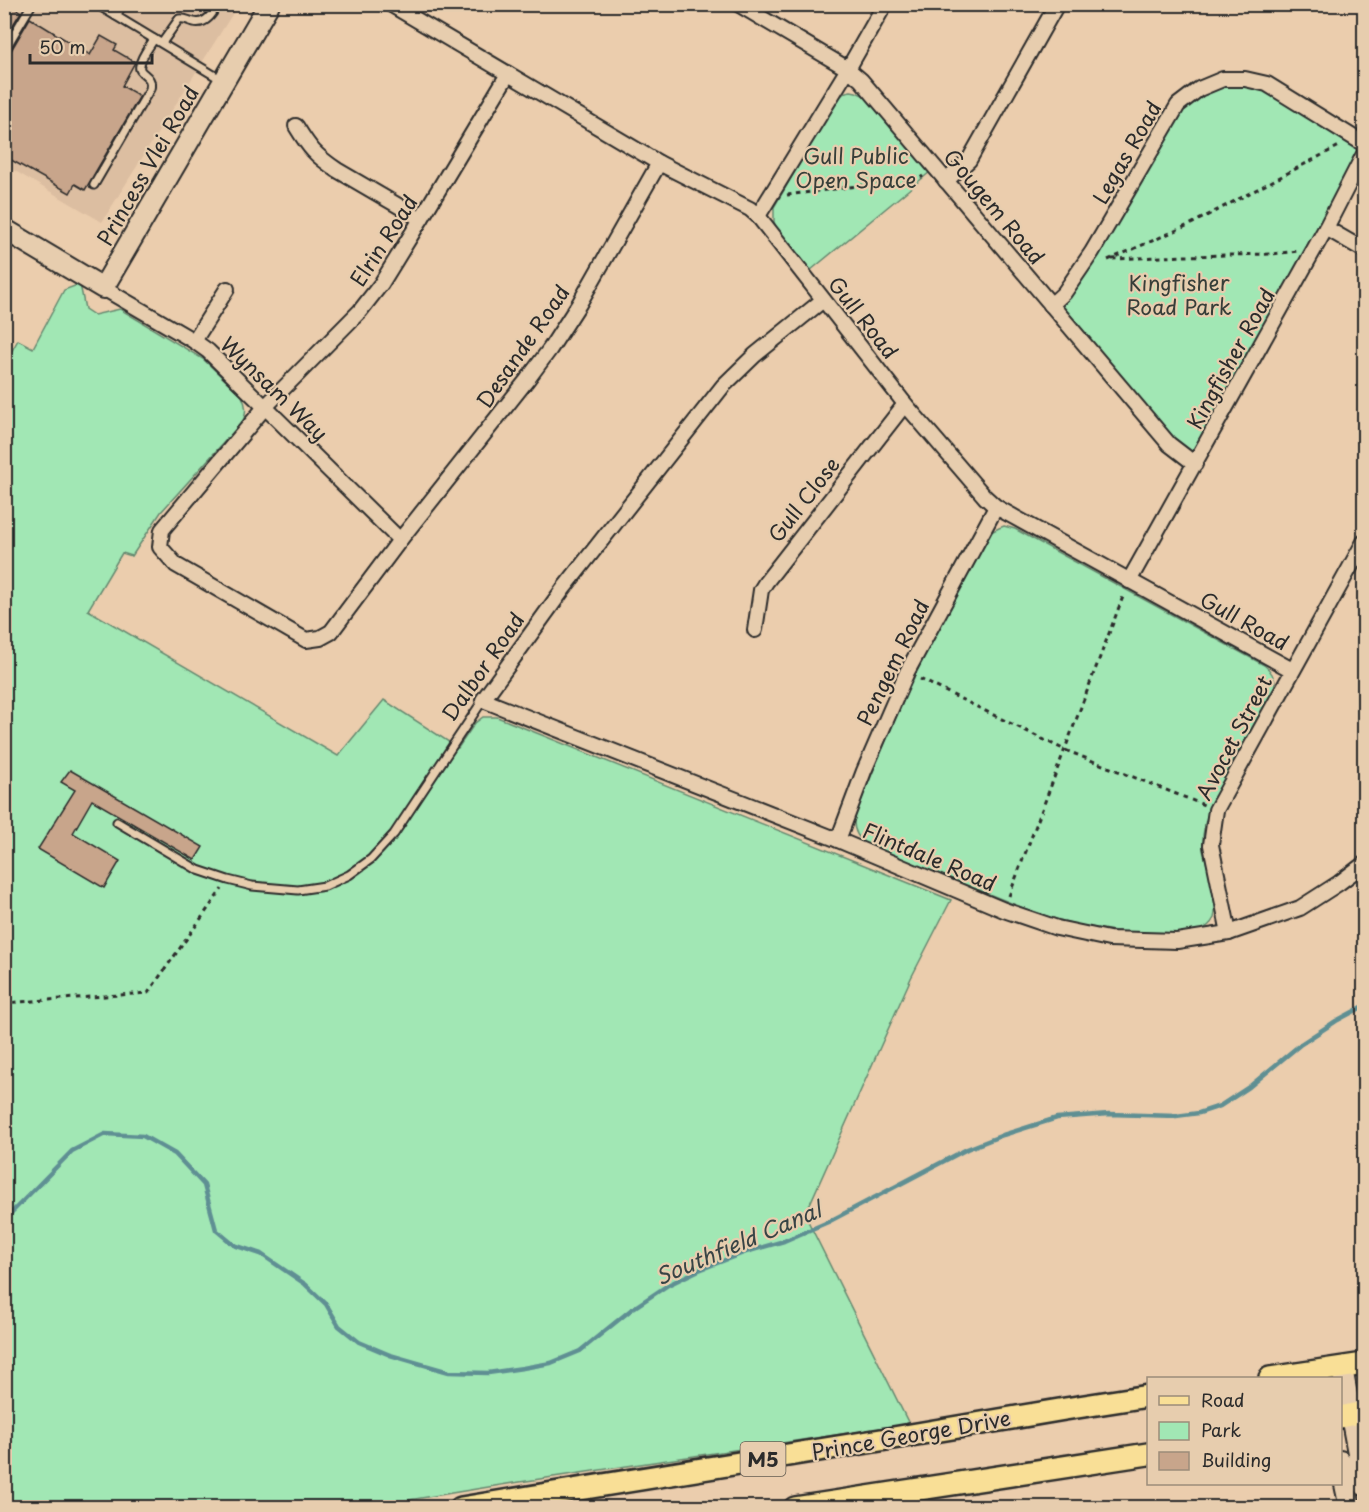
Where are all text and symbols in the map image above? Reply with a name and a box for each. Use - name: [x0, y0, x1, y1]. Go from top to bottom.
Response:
- scale bar: [30, 27, 152, 65]
- text: 50 m: [39, 33, 86, 60]
- street label: Princess Vlei Road: [88, 79, 206, 251]
- street label: Legas Road: [1084, 94, 1168, 210]
- park label: Gull Public Open Space: [795, 139, 917, 195]
- street label: Gougem Road: [937, 141, 1053, 271]
- street label: Elrin Road: [341, 188, 425, 292]
- park label: Kingfisher Road Park: [1126, 266, 1232, 322]
- street label: Gull Road: [821, 269, 907, 365]
- street label: Desande Road: [467, 278, 577, 414]
- street label: Kingfisher Road: [1178, 282, 1282, 434]
- street label: Wynsam Way: [214, 328, 336, 448]
- street label: Gull Close: [759, 449, 847, 549]
- street label: Gull Road: [1195, 582, 1295, 658]
- street label: Pengem Road: [848, 593, 936, 731]
- street label: Dalbor Road: [433, 605, 531, 727]
- street label: Avocet Street: [1187, 669, 1279, 805]
- street label: Flintdale Road: [858, 813, 1002, 899]
- water label: Southfield Canal: [650, 1191, 830, 1292]
- legend: [1147, 1377, 1342, 1485]
- text: Road: [1201, 1386, 1245, 1413]
- street label: Prince George Drive: [809, 1401, 1013, 1467]
- text: Park: [1201, 1416, 1241, 1443]
- road number: M5: [740, 1442, 786, 1476]
- text: Building: [1201, 1446, 1271, 1473]

